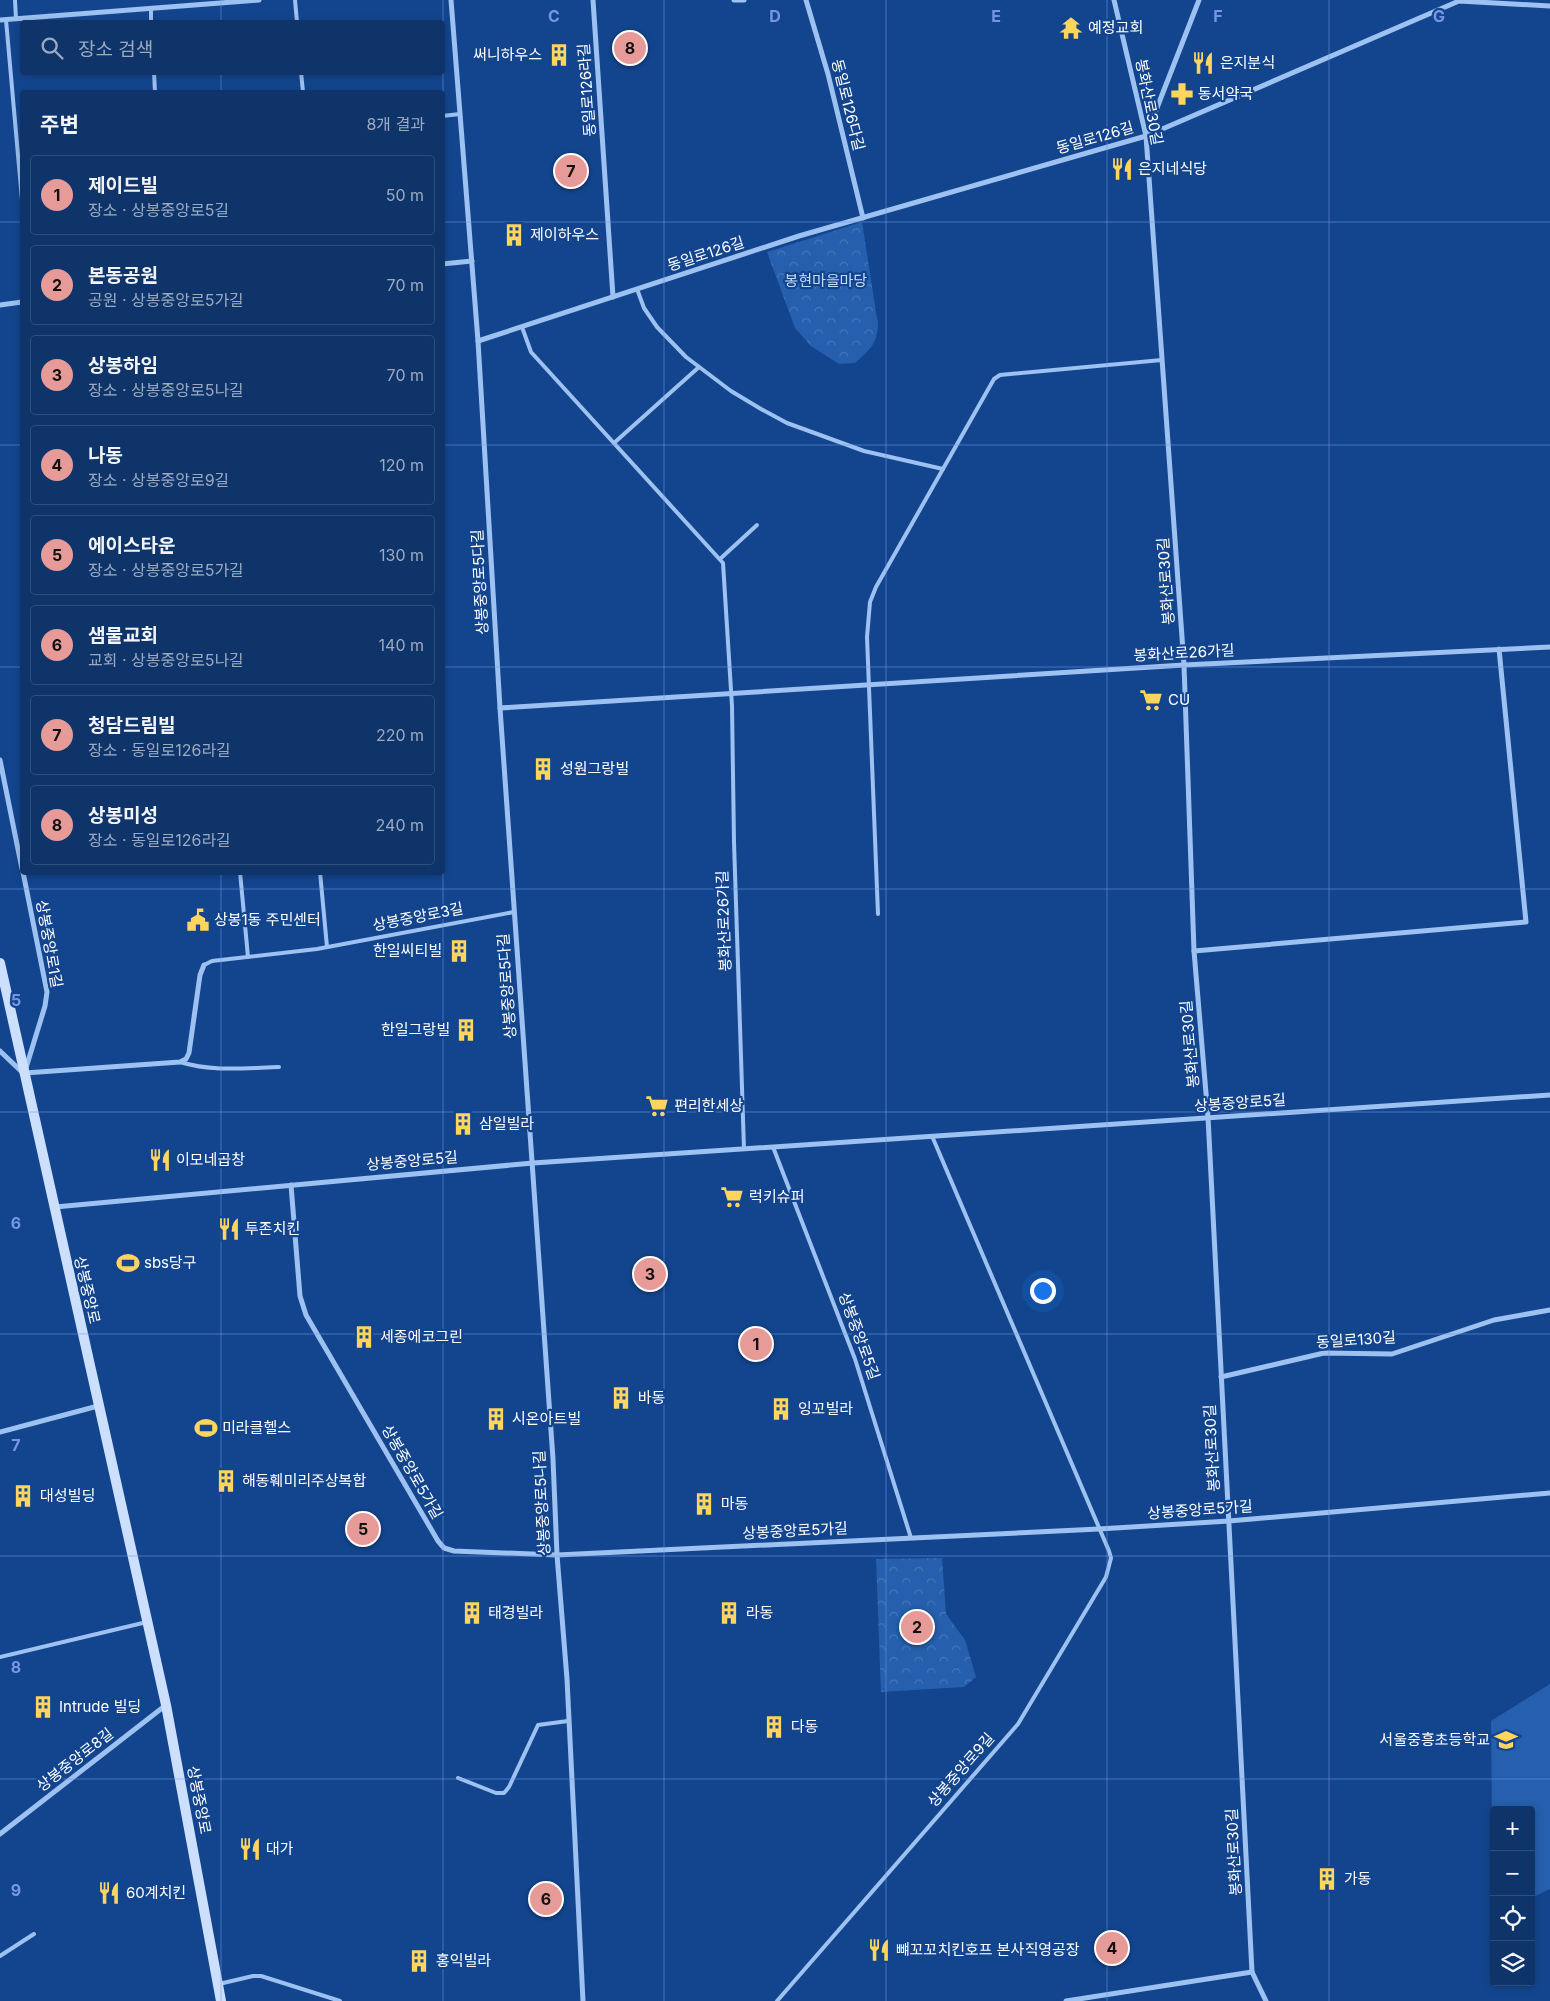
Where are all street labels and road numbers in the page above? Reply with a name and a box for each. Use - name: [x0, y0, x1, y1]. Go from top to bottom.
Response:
- street label: 동일로126라길: [574, 43, 599, 137]
- street label: 동일로126다길: [828, 57, 869, 153]
- street label: 봉화산로30길: [1132, 57, 1167, 147]
- street label: 동일로126길: [1054, 117, 1136, 158]
- street label: 동일로126길: [665, 232, 747, 275]
- street label: 상봉중앙로5다길: [467, 529, 492, 635]
- street label: 봉화산로30길: [1153, 537, 1178, 625]
- street label: 봉화산로26가길: [1133, 640, 1235, 665]
- street label: 봉화산로26가길: [712, 870, 735, 972]
- street label: 상봉중앙로1길: [32, 898, 67, 989]
- street label: 상봉중앙로3길: [371, 898, 465, 935]
- street label: 상봉중앙로5다길: [493, 933, 520, 1039]
- street label: 봉화산로30길: [1176, 1000, 1203, 1089]
- street label: 상봉중앙로5길: [1193, 1090, 1286, 1115]
- street label: 상봉중앙로5길: [365, 1147, 459, 1174]
- street label: 상봉중앙로: [70, 1254, 105, 1326]
- street label: 상봉중앙로5길: [835, 1289, 884, 1382]
- street label: 동일로130길: [1315, 1327, 1397, 1352]
- street label: 봉화산로30길: [1200, 1404, 1223, 1492]
- street label: 상봉중앙로5가길: [378, 1421, 447, 1522]
- street label: 상봉중앙로5나길: [529, 1450, 554, 1556]
- street label: 상봉중앙로5가길: [1147, 1496, 1253, 1523]
- street label: 상봉중앙로5가길: [742, 1518, 848, 1543]
- street label: 상봉중앙로8길: [33, 1724, 117, 1795]
- street label: 상봉중앙로9길: [923, 1729, 998, 1811]
- street label: 상봉중앙로: [184, 1764, 215, 1836]
- street label: 봉화산로30길: [1222, 1808, 1245, 1896]

